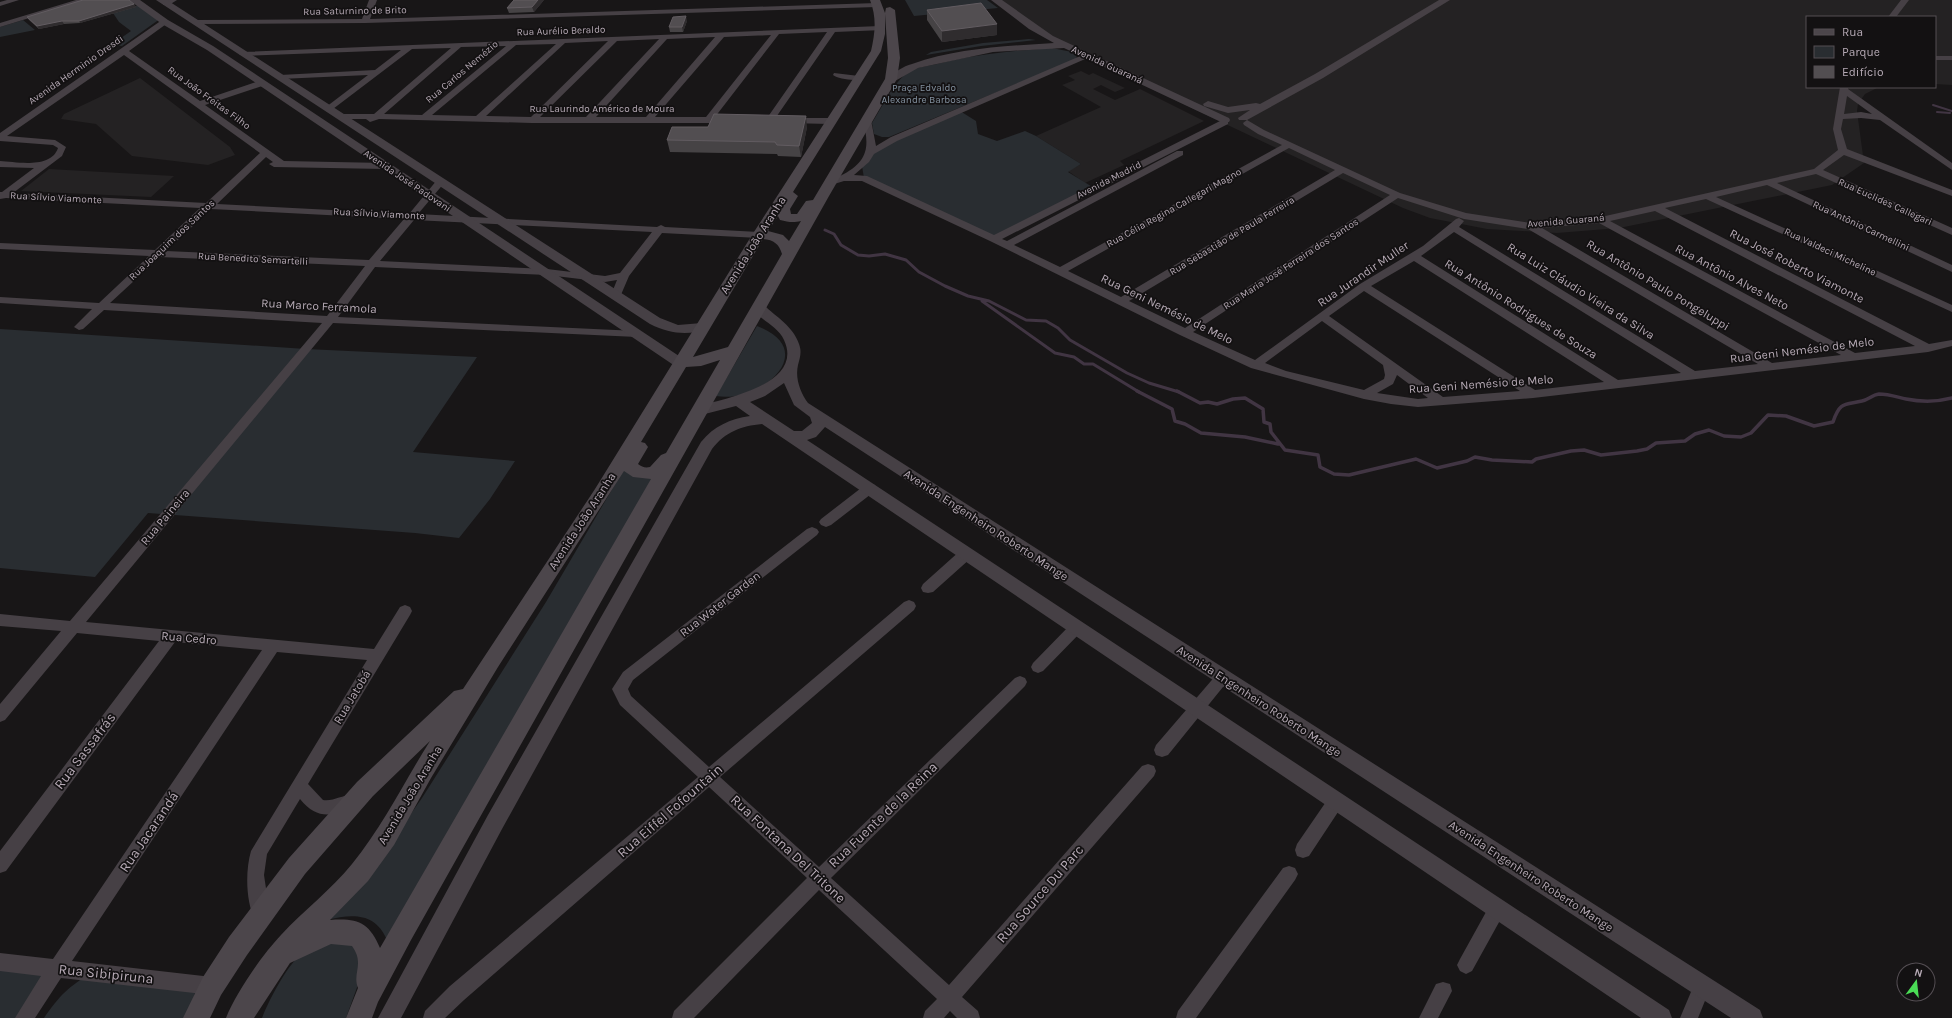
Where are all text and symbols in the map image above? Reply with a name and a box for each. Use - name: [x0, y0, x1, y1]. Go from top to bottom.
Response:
- street label: Rua Saturnino de Brito: [303, 4, 407, 18]
- legend: [1806, 16, 1936, 88]
- street label: Rua Aurélio Beraldo: [516, 23, 606, 39]
- text: Rua: [1842, 25, 1863, 39]
- street label: Avenida Herminio Dresdi: [26, 33, 126, 107]
- street label: Rua Carlos Nemézio: [423, 38, 501, 106]
- street label: Avenida Guaraná: [1069, 43, 1145, 87]
- text: Parque: [1842, 45, 1880, 59]
- street label: Rua João Freitas Filho: [165, 64, 253, 132]
- text: Edifício: [1842, 65, 1883, 79]
- park label: Praça Edvaldo Alexandre Barbosa: [882, 82, 966, 106]
- street label: Rua Laurindo Américo de Moura: [529, 103, 675, 115]
- street label: Avenida José Padovani: [361, 147, 453, 215]
- street label: Avenida Madrid: [1075, 159, 1143, 201]
- street label: Rua Célia Regina Callegari Magno: [1104, 166, 1244, 250]
- street label: Rua Euclides Callegari: [1836, 176, 1934, 228]
- street label: Rua Sílvio Viamonte: [10, 190, 102, 206]
- street label: Avenida João Aranha: [717, 194, 789, 296]
- street label: Rua Sebastião de Paula Ferreira: [1167, 194, 1297, 278]
- street label: Rua Joaquim dos Santos: [127, 197, 217, 283]
- street label: Rua Antônio Carmellini: [1811, 198, 1911, 254]
- street label: Rua Sílvio Viamonte: [333, 206, 425, 222]
- street label: Avenida Guaraná: [1527, 212, 1605, 230]
- street label: Rua Maria José Ferreira dos Santos: [1221, 216, 1361, 312]
- street label: Rua Valdeci Micheline: [1782, 225, 1878, 279]
- street label: Rua José Roberto Viamonte: [1727, 226, 1867, 306]
- street label: Rua Antônio Paulo Pongeluppi: [1584, 237, 1732, 333]
- street label: Rua Jurandir Muller: [1315, 238, 1412, 310]
- street label: Rua Luiz Cláudio Vieira da Silva: [1505, 240, 1657, 342]
- street label: Rua Antônio Alves Neto: [1673, 241, 1791, 313]
- street label: Rua Benedito Semartelli: [198, 250, 308, 268]
- street label: Rua Antônio Rodrigues de Souza: [1442, 256, 1600, 362]
- street label: Rua Geni Nemésio de Melo: [1099, 271, 1235, 347]
- street label: Rua Marco Ferramola: [261, 296, 377, 316]
- street label: Rua Geni Nemésio de Melo: [1729, 334, 1875, 366]
- street label: Rua Geni Nemésio de Melo: [1408, 372, 1554, 396]
- street label: Avenida Engenheiro Roberto Mange: [901, 466, 1071, 584]
- street label: Avenida João Aranha: [545, 470, 619, 572]
- street label: Rua Paineira: [138, 486, 192, 548]
- street label: Rua Water Garden: [677, 568, 763, 640]
- street label: Rua Cedro: [161, 629, 217, 647]
- street label: Avenida Engenheiro Roberto Mange: [1174, 642, 1344, 760]
- street label: Rua Jatobá: [330, 668, 374, 726]
- street label: Rua Sassafrás: [51, 709, 119, 793]
- street label: Avenida João Aranha: [375, 743, 445, 847]
- street label: Rua Fuente de la Reina: [825, 759, 941, 871]
- street label: Rua Eiffel Fofountain: [614, 761, 726, 861]
- street label: Rua Jacarandá: [116, 788, 182, 876]
- street label: Rua Fontana Del Tritone: [727, 791, 849, 907]
- street label: Avenida Engenheiro Roberto Mange: [1446, 817, 1616, 935]
- street label: Rua Source Du Parc: [993, 842, 1087, 946]
- street label: Rua Sibipiruna: [58, 961, 154, 987]
- north arrow: [1896, 962, 1936, 1002]
- text: N: [1913, 966, 1924, 980]

